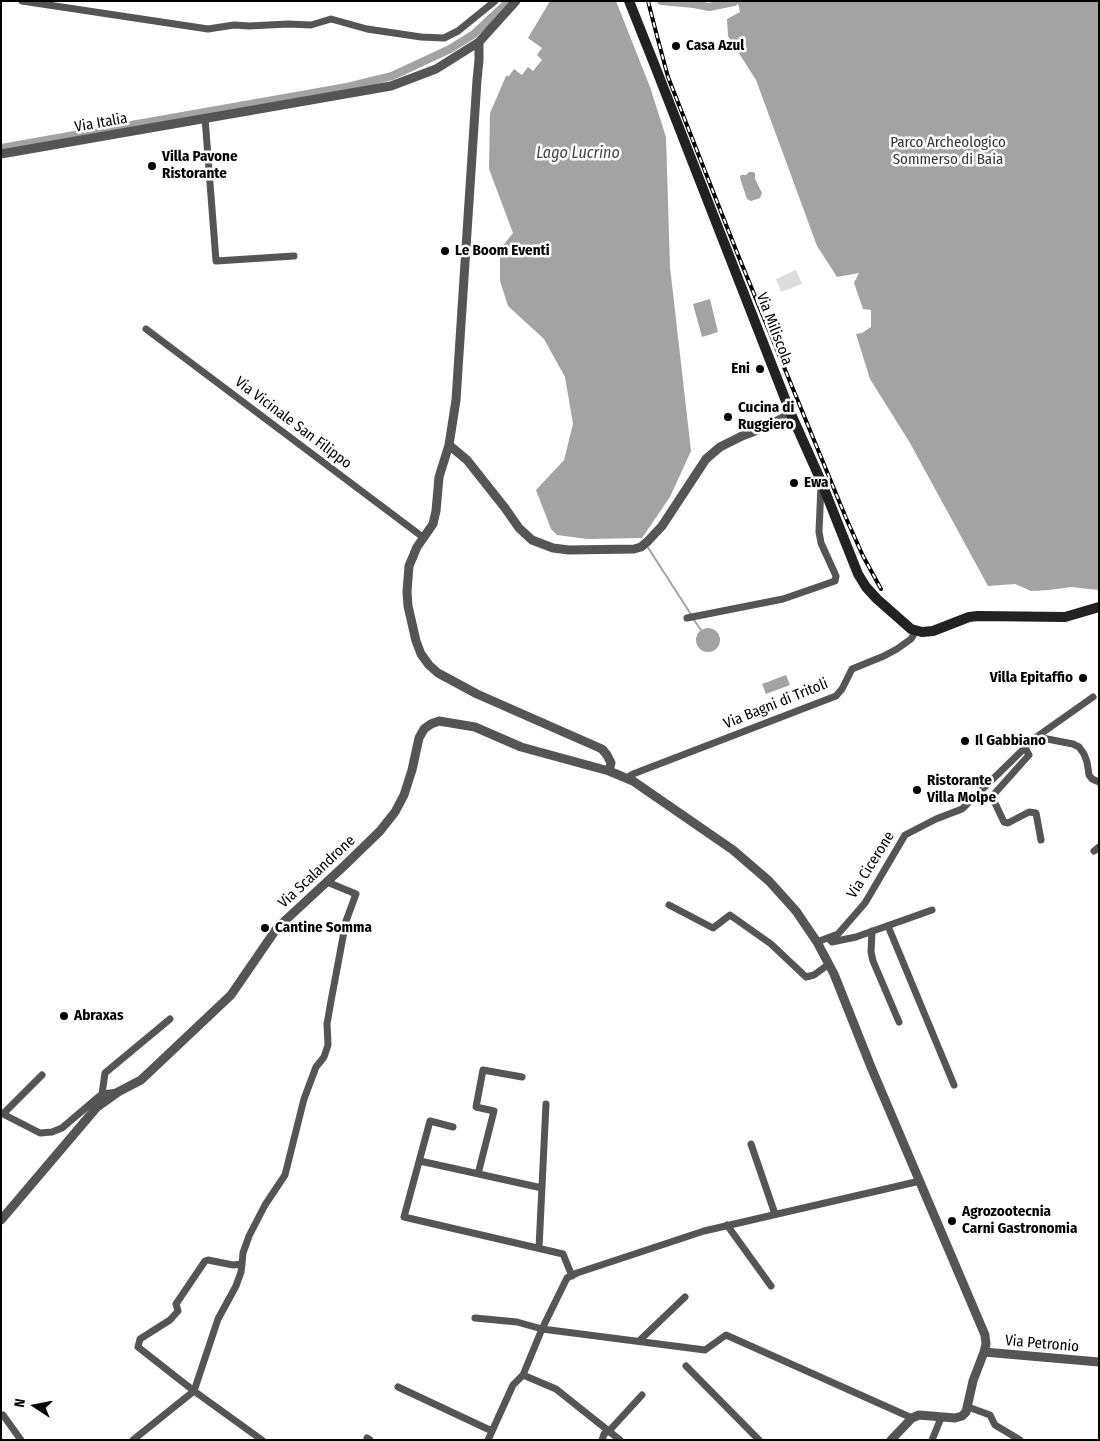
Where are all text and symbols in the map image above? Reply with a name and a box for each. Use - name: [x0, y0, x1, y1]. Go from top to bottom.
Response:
- place label: Casa Azul: [686, 37, 744, 55]
- marker: Casa Azul: [670, 40, 682, 52]
- street label: Via Italia: [73, 110, 129, 136]
- park label: Parco Archeologico Sommerso di Baia: [890, 134, 1006, 169]
- water label: Lago Lucrino: [536, 144, 620, 164]
- place label: Villa Pavone Ristorante: [162, 148, 238, 183]
- marker: Villa Pavone Ristorante: [146, 160, 158, 172]
- place label: Le Boom Eventi: [455, 242, 550, 260]
- marker: Le Boom Eventi: [439, 245, 451, 257]
- street label: Via Miliscola: [752, 290, 796, 368]
- place label: Eni: [731, 360, 750, 378]
- marker: Eni: [754, 363, 766, 375]
- street label: Via Vicinale San Filippo: [231, 373, 355, 473]
- place label: Cucina di Ruggiero: [738, 399, 794, 434]
- marker: Cucina di Ruggiero: [722, 411, 734, 423]
- place label: Ewa: [804, 474, 828, 492]
- marker: Ewa: [788, 477, 800, 489]
- place label: Villa Epitaffio: [990, 669, 1073, 687]
- marker: Villa Epitaffio: [1077, 672, 1089, 684]
- street label: Via Bagni di Tritoli: [721, 675, 831, 733]
- place label: Il Gabbiano: [975, 732, 1046, 750]
- marker: Il Gabbiano: [959, 735, 971, 747]
- place label: Ristorante Villa Molpe: [927, 772, 996, 807]
- marker: Ristorante Villa Molpe: [911, 784, 923, 796]
- street label: Via Cicerone: [843, 828, 899, 902]
- street label: Via Scalandrone: [275, 832, 359, 912]
- place label: Cantine Somma: [275, 919, 372, 937]
- marker: Cantine Somma: [259, 922, 271, 934]
- place label: Abraxas: [74, 1007, 124, 1025]
- marker: Abraxas: [58, 1010, 70, 1022]
- place label: Agrozootecnia Carni Gastronomia: [962, 1203, 1077, 1238]
- marker: Agrozootecnia Carni Gastronomia: [946, 1215, 958, 1227]
- street label: Via Petronio: [1004, 1332, 1080, 1356]
- north arrow: [10, 1381, 60, 1431]
- text: N: [11, 1397, 29, 1409]

